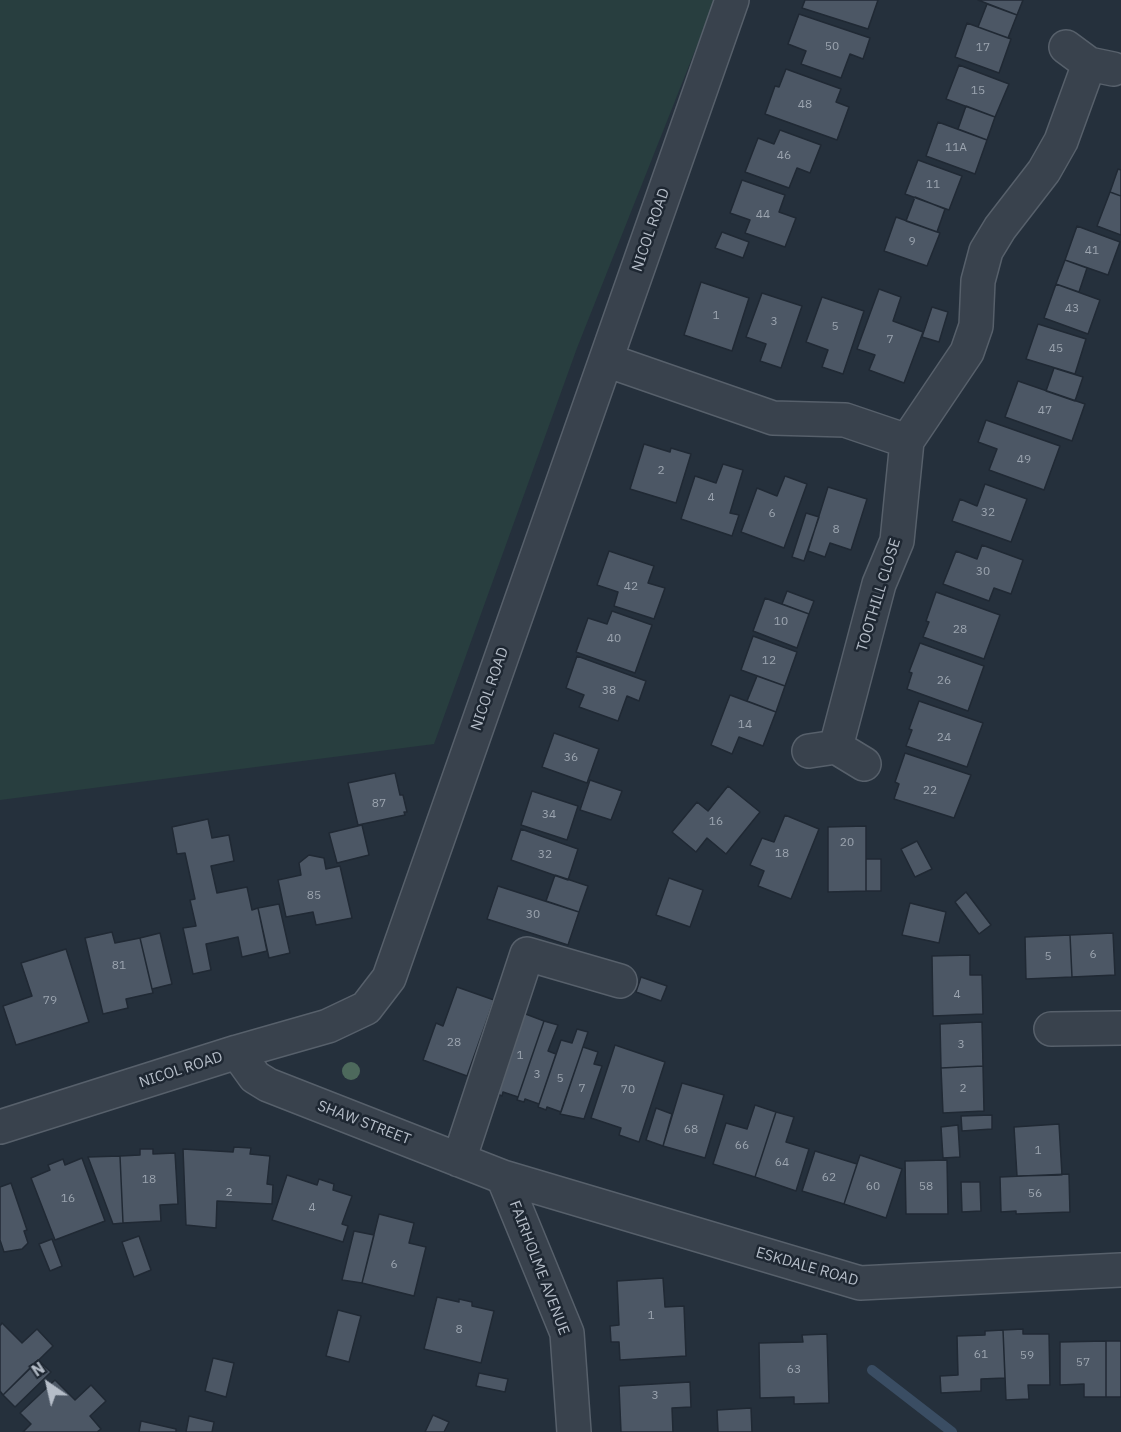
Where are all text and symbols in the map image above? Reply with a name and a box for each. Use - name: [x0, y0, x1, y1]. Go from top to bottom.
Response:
- house number: 50: [825, 40, 839, 54]
- house number: 17: [976, 41, 990, 55]
- house number: 15: [971, 84, 985, 98]
- house number: 48: [798, 98, 812, 112]
- house number: 11A: [945, 141, 967, 155]
- house number: 46: [777, 149, 791, 163]
- house number: 11: [926, 178, 940, 192]
- street label: NICOL ROAD: [628, 186, 674, 274]
- house number: 44: [756, 208, 770, 222]
- house number: 9: [908, 235, 916, 249]
- house number: 41: [1085, 244, 1099, 258]
- house number: 43: [1065, 302, 1079, 316]
- house number: 1: [712, 309, 720, 323]
- house number: 3: [770, 315, 778, 329]
- house number: 5: [831, 320, 839, 334]
- house number: 7: [886, 333, 894, 347]
- house number: 45: [1049, 342, 1063, 356]
- house number: 47: [1038, 404, 1052, 418]
- house number: 49: [1017, 453, 1031, 467]
- house number: 2: [657, 464, 665, 478]
- house number: 4: [707, 491, 715, 505]
- house number: 32: [981, 506, 995, 520]
- house number: 6: [768, 507, 776, 521]
- house number: 8: [832, 523, 840, 537]
- street label: TOOTHILL CLOSE: [853, 536, 905, 654]
- house number: 30: [976, 565, 990, 579]
- house number: 42: [624, 580, 638, 594]
- house number: 10: [774, 615, 788, 629]
- house number: 28: [953, 623, 967, 637]
- house number: 40: [607, 632, 621, 646]
- street label: NICOL ROAD: [467, 645, 513, 733]
- house number: 12: [762, 654, 776, 668]
- house number: 26: [937, 674, 951, 688]
- house number: 38: [602, 684, 616, 698]
- house number: 14: [738, 718, 752, 732]
- house number: 24: [937, 731, 951, 745]
- house number: 36: [564, 751, 578, 765]
- house number: 22: [923, 784, 937, 798]
- house number: 87: [372, 797, 386, 811]
- house number: 34: [542, 808, 556, 822]
- house number: 16: [709, 815, 723, 829]
- house number: 20: [840, 836, 854, 850]
- house number: 18: [775, 847, 789, 861]
- house number: 32: [538, 848, 552, 862]
- house number: 85: [307, 889, 321, 903]
- house number: 30: [526, 908, 540, 922]
- house number: 6: [1089, 948, 1097, 962]
- house number: 5: [1044, 950, 1052, 964]
- house number: 81: [112, 959, 126, 973]
- house number: 4: [953, 988, 961, 1002]
- house number: 79: [43, 994, 57, 1008]
- house number: 28: [447, 1036, 461, 1050]
- house number: 3: [957, 1038, 965, 1052]
- street label: NICOL ROAD: [137, 1048, 225, 1092]
- house number: 1: [516, 1049, 524, 1063]
- house number: 3: [533, 1068, 541, 1082]
- house number: 5: [556, 1072, 564, 1086]
- house number: 7: [578, 1082, 586, 1096]
- house number: 2: [959, 1082, 967, 1096]
- house number: 70: [621, 1083, 635, 1097]
- street label: SHAW STREET: [315, 1097, 413, 1149]
- house number: 68: [684, 1123, 698, 1137]
- house number: 66: [735, 1139, 749, 1153]
- house number: 1: [1034, 1144, 1042, 1158]
- house number: 64: [775, 1156, 789, 1170]
- house number: 62: [822, 1171, 836, 1185]
- house number: 18: [142, 1173, 156, 1187]
- house number: 60: [866, 1180, 880, 1194]
- house number: 58: [919, 1180, 933, 1194]
- house number: 2: [225, 1186, 233, 1200]
- house number: 56: [1028, 1187, 1042, 1201]
- house number: 16: [61, 1192, 75, 1206]
- street label: FAIRHOLME AVENUE: [505, 1198, 573, 1338]
- house number: 4: [308, 1201, 316, 1215]
- street label: ESKDALE ROAD: [754, 1244, 860, 1290]
- house number: 6: [390, 1258, 398, 1272]
- house number: 1: [647, 1309, 655, 1323]
- house number: 8: [455, 1323, 463, 1337]
- house number: 61: [974, 1348, 988, 1362]
- house number: 59: [1020, 1349, 1034, 1363]
- north arrow: [18, 1354, 78, 1414]
- house number: 57: [1076, 1356, 1090, 1370]
- text: N: [28, 1358, 48, 1381]
- house number: 63: [787, 1363, 801, 1377]
- house number: 3: [651, 1389, 659, 1403]

